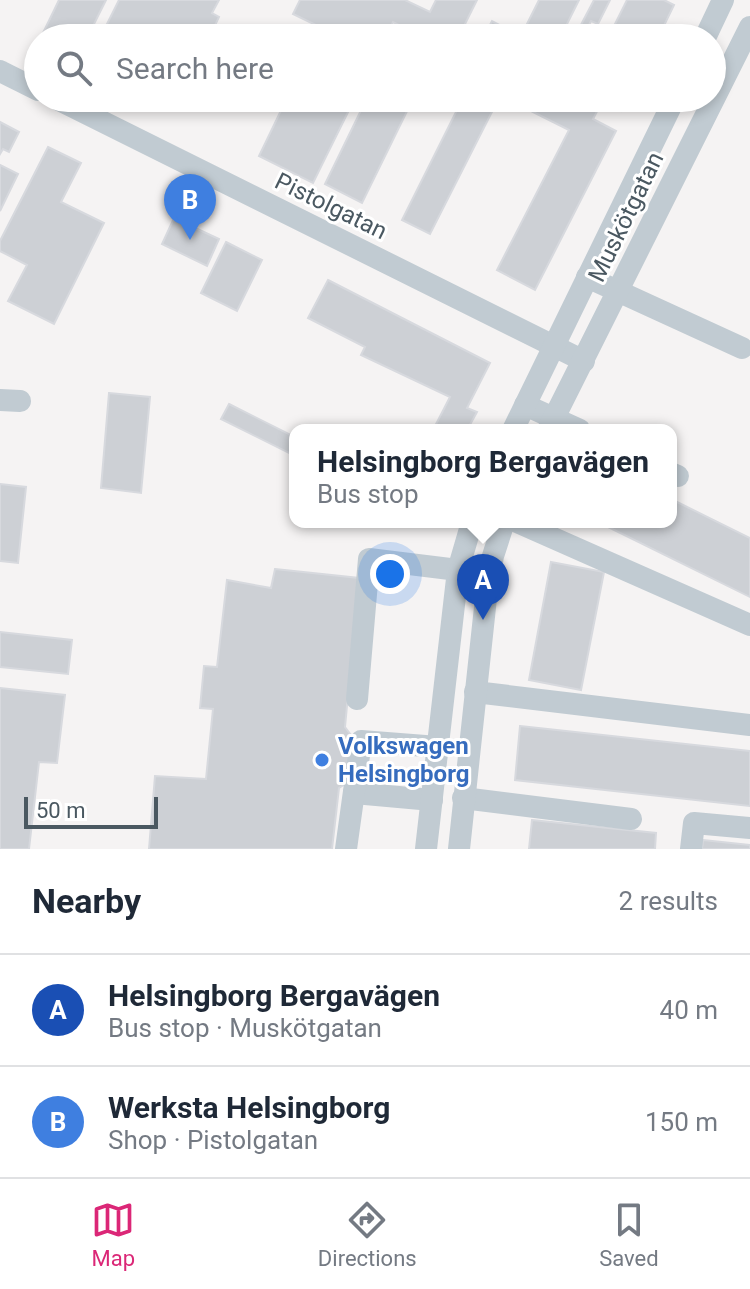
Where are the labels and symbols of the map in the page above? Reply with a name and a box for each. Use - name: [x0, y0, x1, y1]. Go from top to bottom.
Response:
- street label: Muskötgatan: [583, 148, 669, 286]
- street label: Pistolgatan: [270, 167, 392, 245]
- pin: B: [164, 174, 216, 240]
- your location: [370, 554, 410, 594]
- pin: A: [457, 554, 509, 620]
- place label: Volkswagen Helsingborg: [338, 732, 469, 788]
- marker: Volkswagen Helsingborg: [313, 751, 331, 769]
- scale bar: [24, 793, 158, 829]

